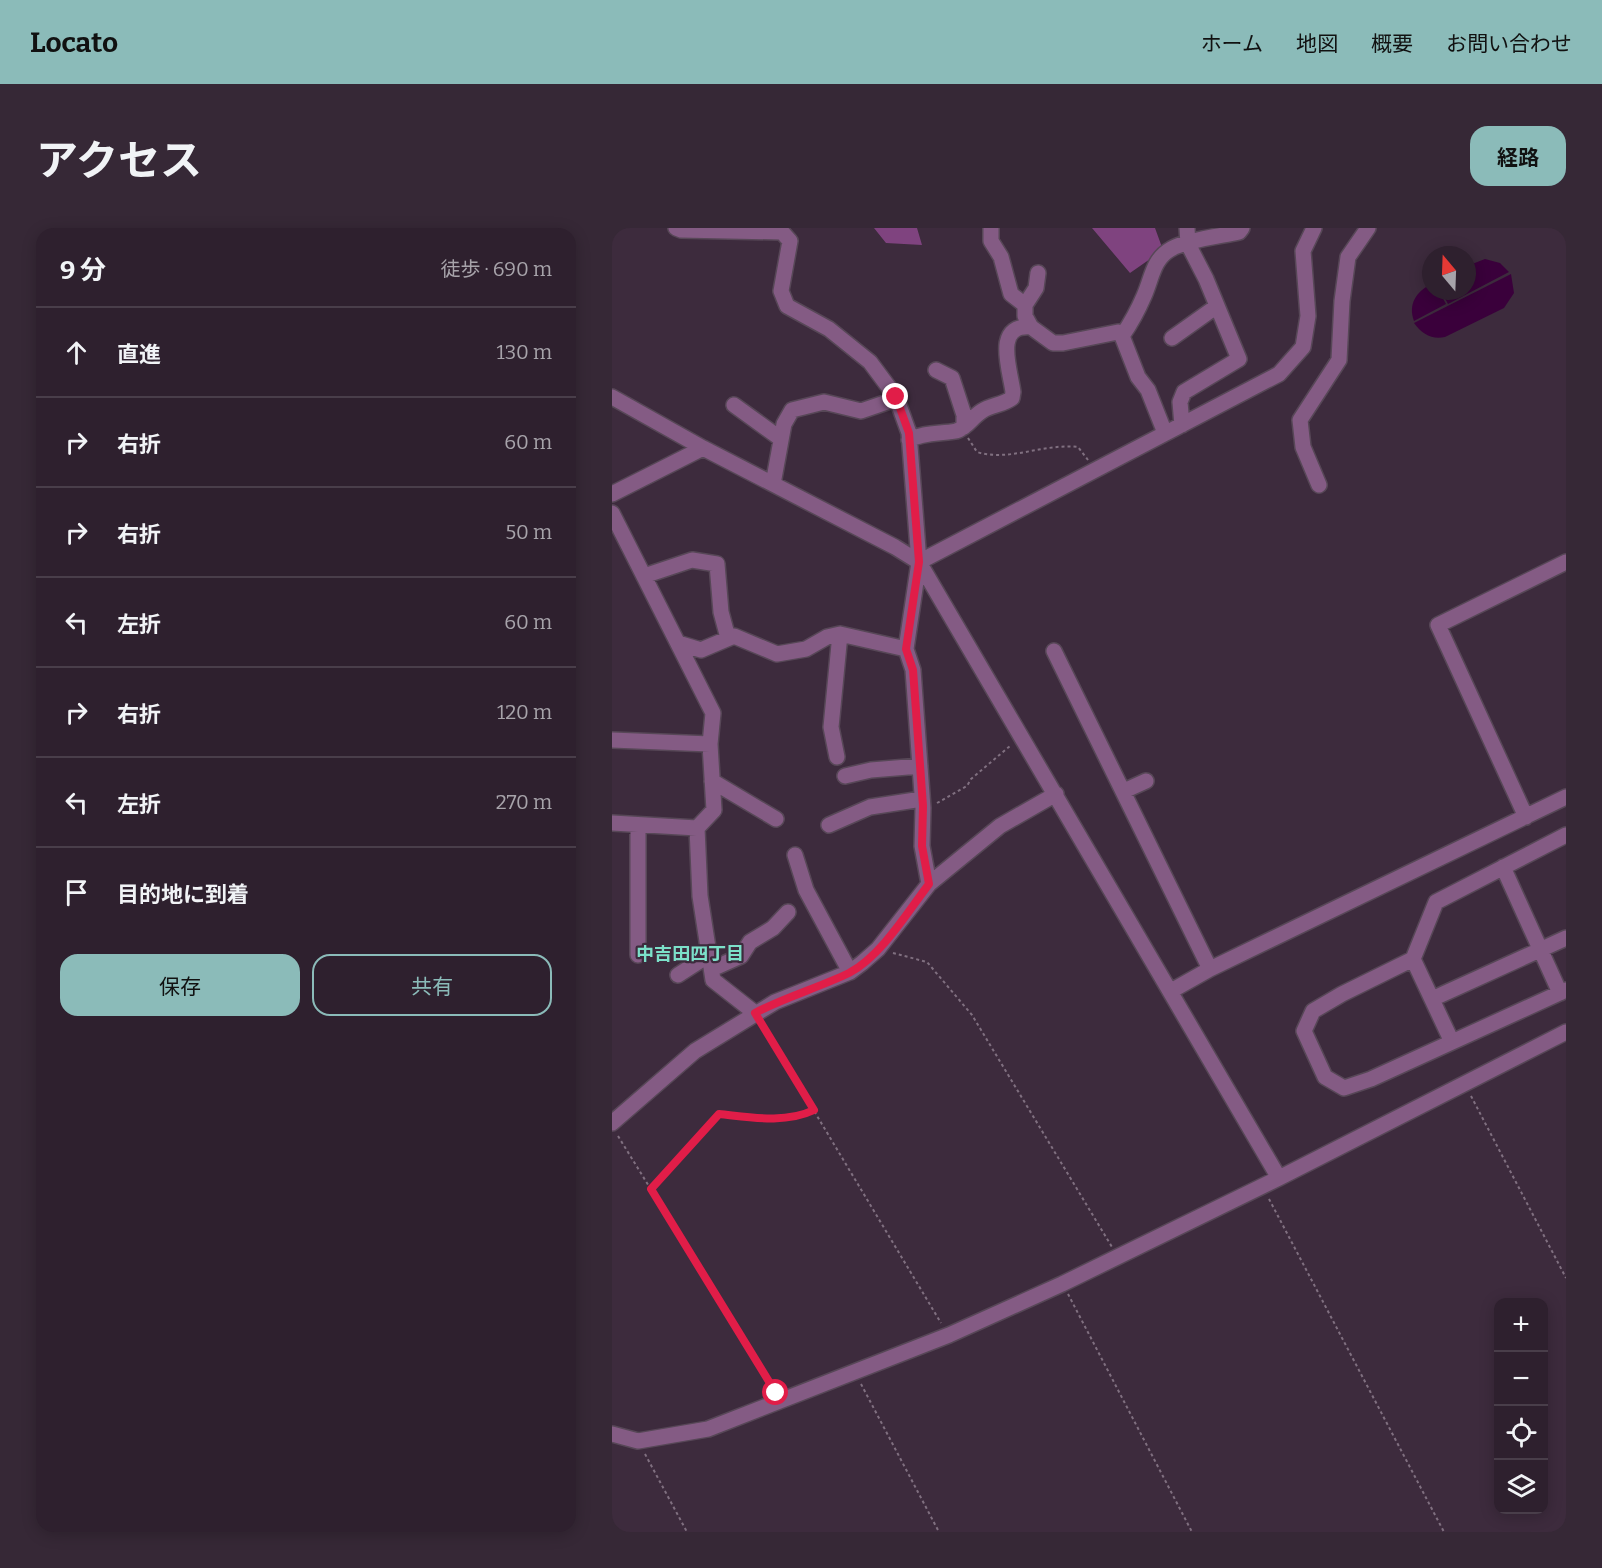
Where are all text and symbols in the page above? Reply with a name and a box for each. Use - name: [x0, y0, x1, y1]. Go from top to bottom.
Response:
- text: Locato: [30, 26, 118, 59]
- text: ホーム: [1201, 31, 1263, 57]
- text: 地図: [1296, 31, 1338, 57]
- text: 概要: [1371, 31, 1413, 57]
- text: お問い合わせ: [1446, 31, 1572, 57]
- button: 経路: [1470, 126, 1566, 186]
- text: アクセス: [36, 136, 202, 186]
- north arrow: [1422, 246, 1476, 300]
- text: 9 分: [60, 255, 106, 286]
- text: 徒歩 · 690 m: [440, 257, 552, 281]
- icon: ahead: [60, 336, 93, 369]
- text: 130 m: [497, 340, 552, 364]
- text: 直進: [117, 341, 161, 368]
- route end: [882, 383, 908, 409]
- icon: right: [60, 426, 93, 459]
- text: 60 m: [504, 430, 552, 454]
- text: 右折: [117, 431, 161, 458]
- icon: right: [60, 516, 93, 549]
- text: 50 m: [505, 520, 552, 544]
- text: 右折: [117, 521, 161, 548]
- icon: left: [60, 606, 93, 639]
- text: 60 m: [504, 610, 552, 634]
- text: 左折: [117, 611, 161, 638]
- icon: right: [60, 696, 93, 729]
- text: 120 m: [497, 700, 552, 724]
- text: 右折: [117, 701, 161, 728]
- icon: left: [60, 786, 93, 819]
- text: 270 m: [496, 790, 552, 814]
- text: 左折: [117, 791, 161, 818]
- icon: arrive: [60, 876, 93, 909]
- text: 目的地に到着: [117, 881, 249, 908]
- district label: 中吉田四丁目: [636, 943, 744, 965]
- button: 保存: [60, 954, 300, 1016]
- button: 共有: [312, 954, 552, 1016]
- map controls: [1494, 1298, 1548, 1514]
- button: +: [1494, 1298, 1548, 1352]
- button: −: [1494, 1352, 1548, 1406]
- route start: [762, 1379, 788, 1405]
- button: locate: [1494, 1406, 1548, 1460]
- button: layers: [1494, 1460, 1548, 1514]

